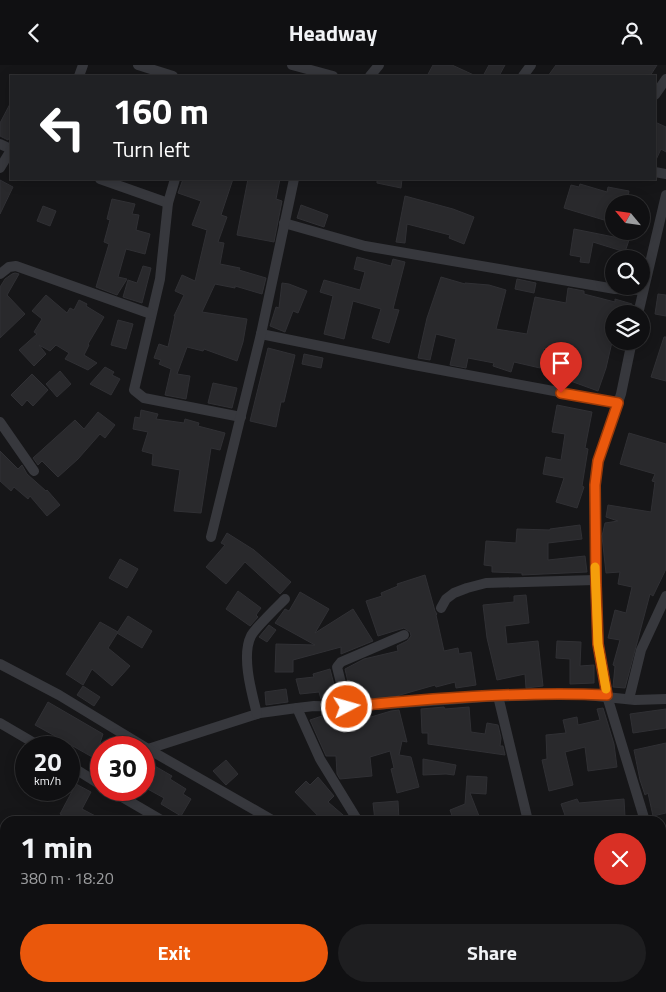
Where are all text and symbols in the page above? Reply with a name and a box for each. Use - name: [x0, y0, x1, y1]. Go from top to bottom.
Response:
- text: Headway: [289, 16, 377, 50]
- icon: back: [20, 19, 48, 47]
- icon: person: [618, 19, 646, 47]
- text: 160 m: [113, 84, 209, 138]
- icon: left: [30, 95, 95, 160]
- text: Turn left: [113, 132, 190, 166]
- north arrow: [605, 195, 650, 240]
- map controls: [605, 195, 650, 350]
- button: search: [605, 250, 650, 295]
- button: layers: [605, 305, 650, 350]
- pin: [540, 342, 582, 393]
- icon: arrive: [547, 349, 575, 377]
- position arrow: [320, 680, 372, 732]
- speed limit sign: 30: [90, 736, 155, 801]
- text: 20: [33, 743, 62, 781]
- text: km/h: [34, 771, 61, 790]
- text: 1 min: [20, 824, 93, 870]
- button: close: [594, 833, 646, 885]
- text: 380 m · 18:20: [20, 866, 114, 890]
- button: Exit: [20, 924, 328, 982]
- button: Share: [338, 924, 646, 982]

